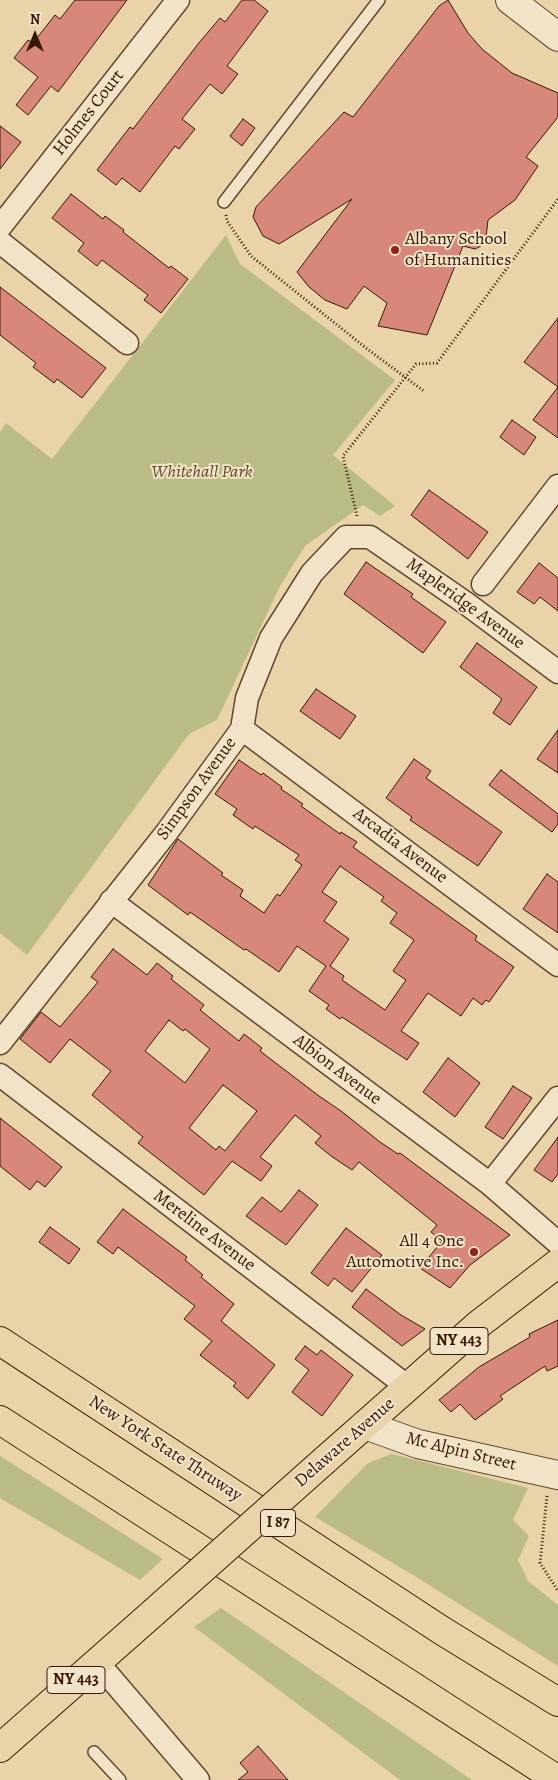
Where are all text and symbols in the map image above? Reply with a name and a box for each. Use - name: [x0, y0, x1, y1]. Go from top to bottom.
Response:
- north arrow: [10, 10, 60, 60]
- text: N: [30, 10, 40, 29]
- street label: Holmes Court: [49, 66, 129, 160]
- place label: Albany School of Humanities: [405, 229, 511, 272]
- marker: Albany School of Humanities: [389, 244, 401, 256]
- park label: Whitehall Park: [151, 462, 253, 484]
- street label: Mapleridge Avenue: [401, 554, 529, 654]
- street label: Simpson Avenue: [152, 733, 242, 845]
- street label: Arcadia Avenue: [348, 803, 452, 889]
- street label: Albion Avenue: [289, 1030, 385, 1110]
- street label: Mereline Avenue: [149, 1186, 259, 1276]
- place label: All 4 One Automotive Inc.: [346, 1231, 464, 1274]
- marker: All 4 One Automotive Inc.: [468, 1246, 480, 1258]
- road number: NY 443: [430, 1328, 488, 1354]
- street label: New York State Thruway: [84, 1391, 246, 1507]
- street label: Delaware Avenue: [290, 1394, 400, 1492]
- street label: Mc Alpin Street: [404, 1428, 518, 1476]
- road number: I 87: [260, 1510, 296, 1536]
- road number: NY 443: [47, 1666, 105, 1694]

